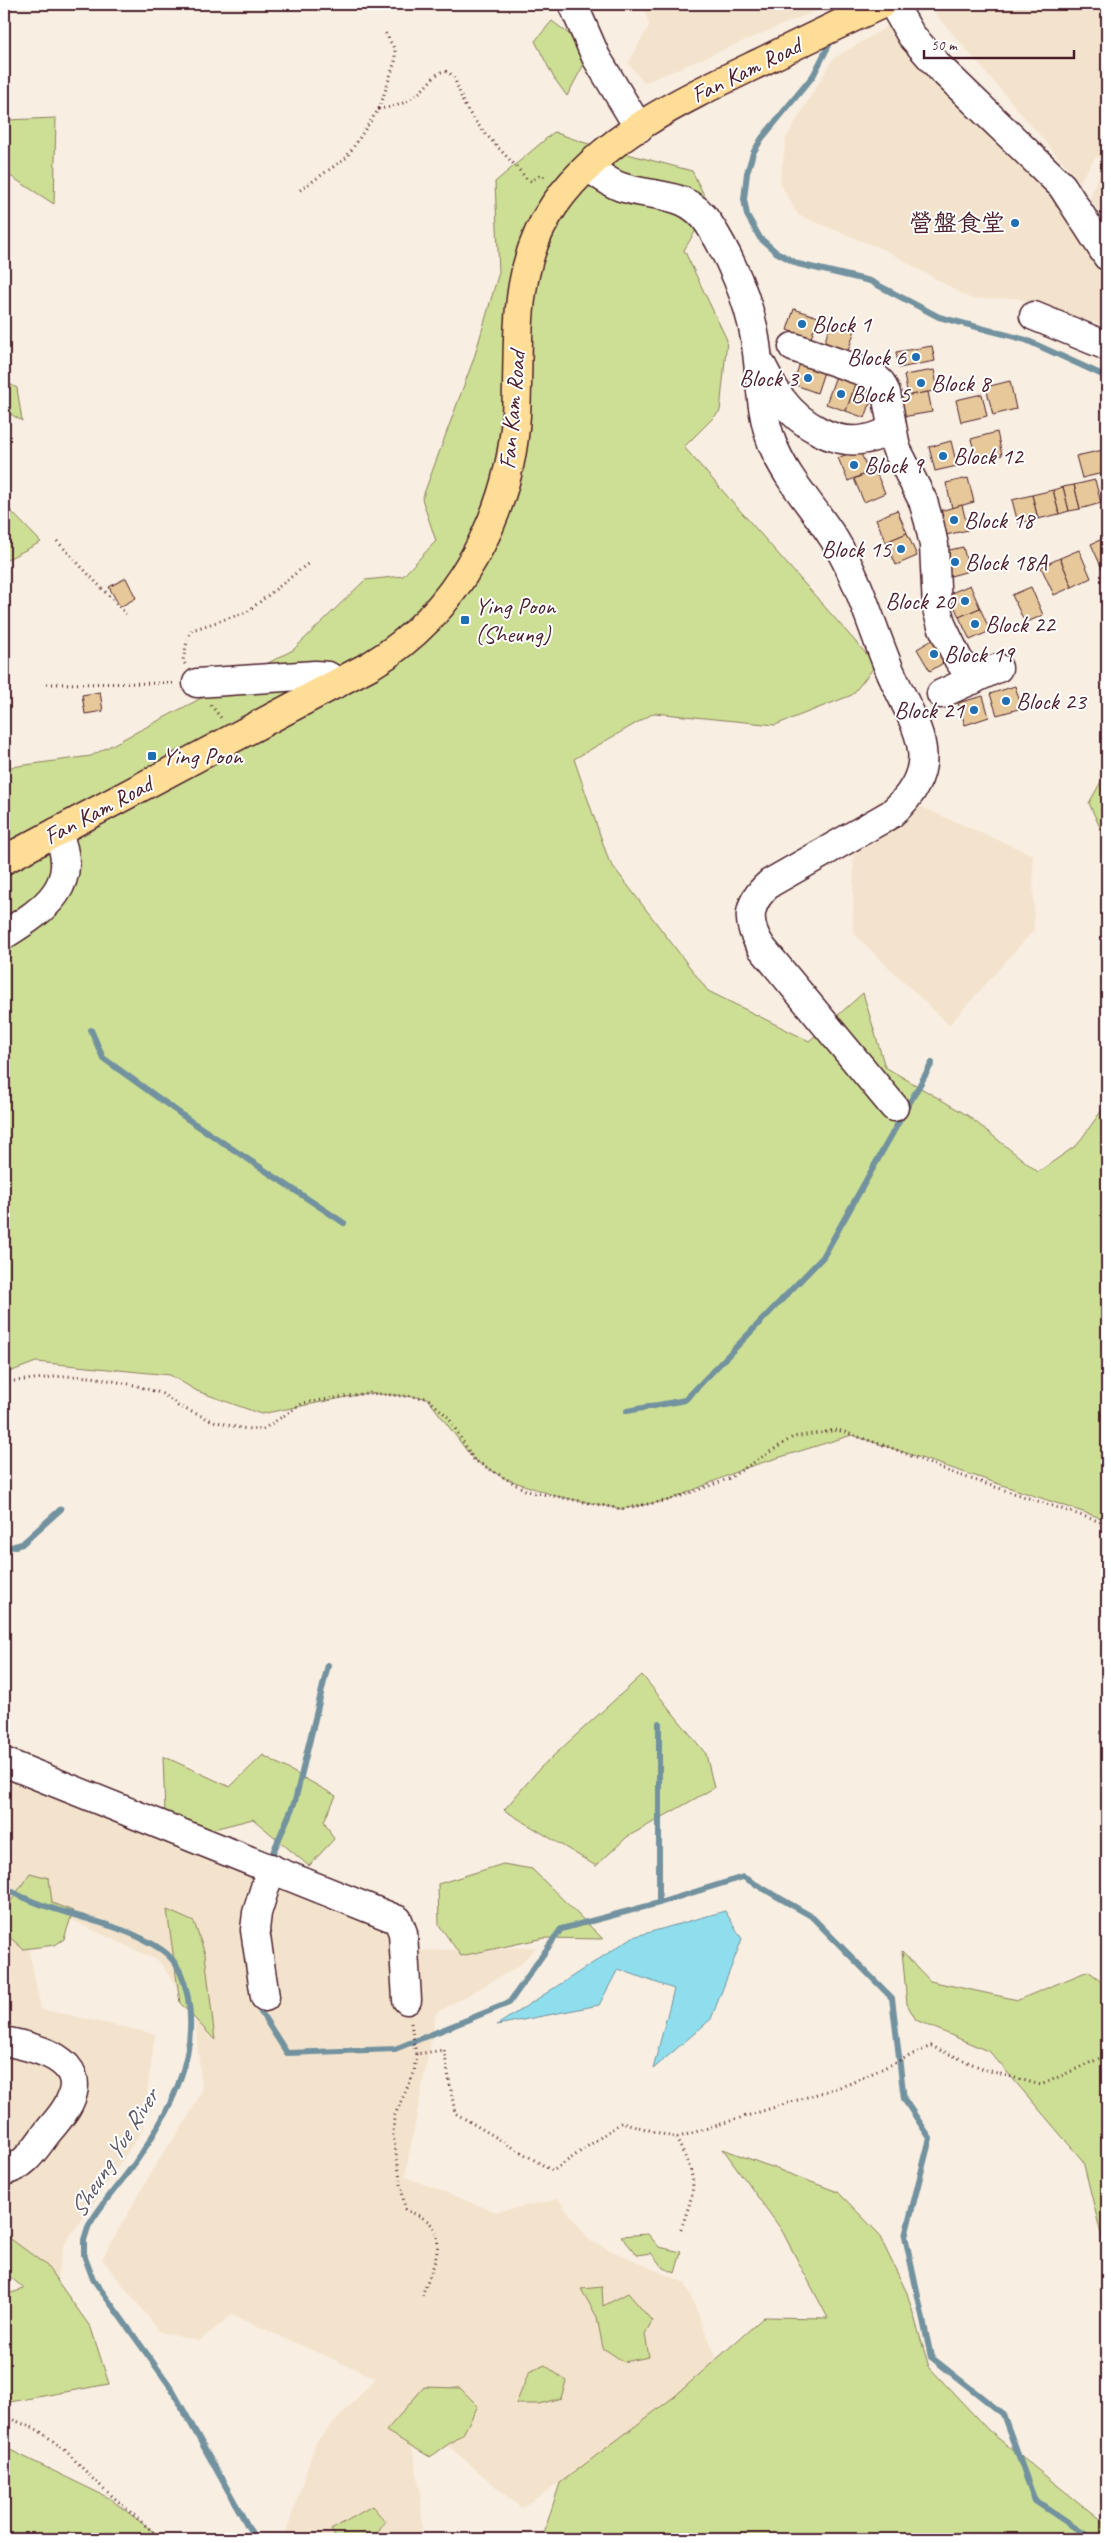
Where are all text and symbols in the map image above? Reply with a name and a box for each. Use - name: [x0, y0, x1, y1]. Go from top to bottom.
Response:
- scale bar: [924, 28, 1074, 60]
- street label: Fan Kam Road: [686, 29, 809, 109]
- text: 50 m: [931, 36, 958, 55]
- place label: 營盤食堂: [909, 208, 1005, 238]
- marker: 營盤食堂: [1009, 217, 1021, 229]
- place label: Block 1: [812, 309, 872, 339]
- marker: Block 1: [796, 318, 808, 330]
- place label: Block 6: [847, 342, 907, 372]
- street label: Fan Kam Road: [492, 346, 532, 470]
- marker: Block 6: [910, 351, 922, 363]
- place label: Block 3: [739, 363, 800, 393]
- place label: Block 8: [931, 368, 992, 398]
- marker: Block 3: [802, 372, 814, 384]
- marker: Block 8: [915, 377, 927, 389]
- place label: Block 5: [851, 379, 911, 409]
- marker: Block 5: [835, 388, 847, 400]
- place label: Block 12: [953, 441, 1025, 471]
- place label: Block 9: [864, 450, 925, 480]
- marker: Block 12: [937, 450, 949, 462]
- marker: Block 9: [848, 459, 860, 471]
- place label: Block 18: [964, 505, 1036, 535]
- marker: Block 18: [948, 514, 960, 526]
- place label: Block 15: [821, 534, 892, 564]
- marker: Block 15: [895, 543, 907, 555]
- place label: Block 18A: [965, 547, 1048, 577]
- marker: Block 18A: [949, 556, 961, 568]
- place label: Block 20: [885, 586, 957, 616]
- place label: Ying Poon (Sheung): [475, 591, 557, 649]
- marker: Block 20: [959, 595, 971, 607]
- place label: Block 22: [985, 609, 1057, 639]
- marker: Ying Poon (Sheung): [459, 614, 471, 626]
- marker: Block 22: [969, 618, 981, 630]
- place label: Block 19: [944, 639, 1016, 669]
- marker: Block 19: [928, 648, 940, 660]
- place label: Block 23: [1016, 686, 1088, 716]
- place label: Block 21: [894, 695, 965, 725]
- marker: Block 23: [1000, 695, 1012, 707]
- marker: Block 21: [968, 704, 980, 716]
- place label: Ying Poon: [162, 741, 244, 771]
- marker: Ying Poon: [146, 750, 158, 762]
- street label: Fan Kam Road: [39, 767, 161, 851]
- water label: Sheung Yue River: [62, 2080, 168, 2223]

